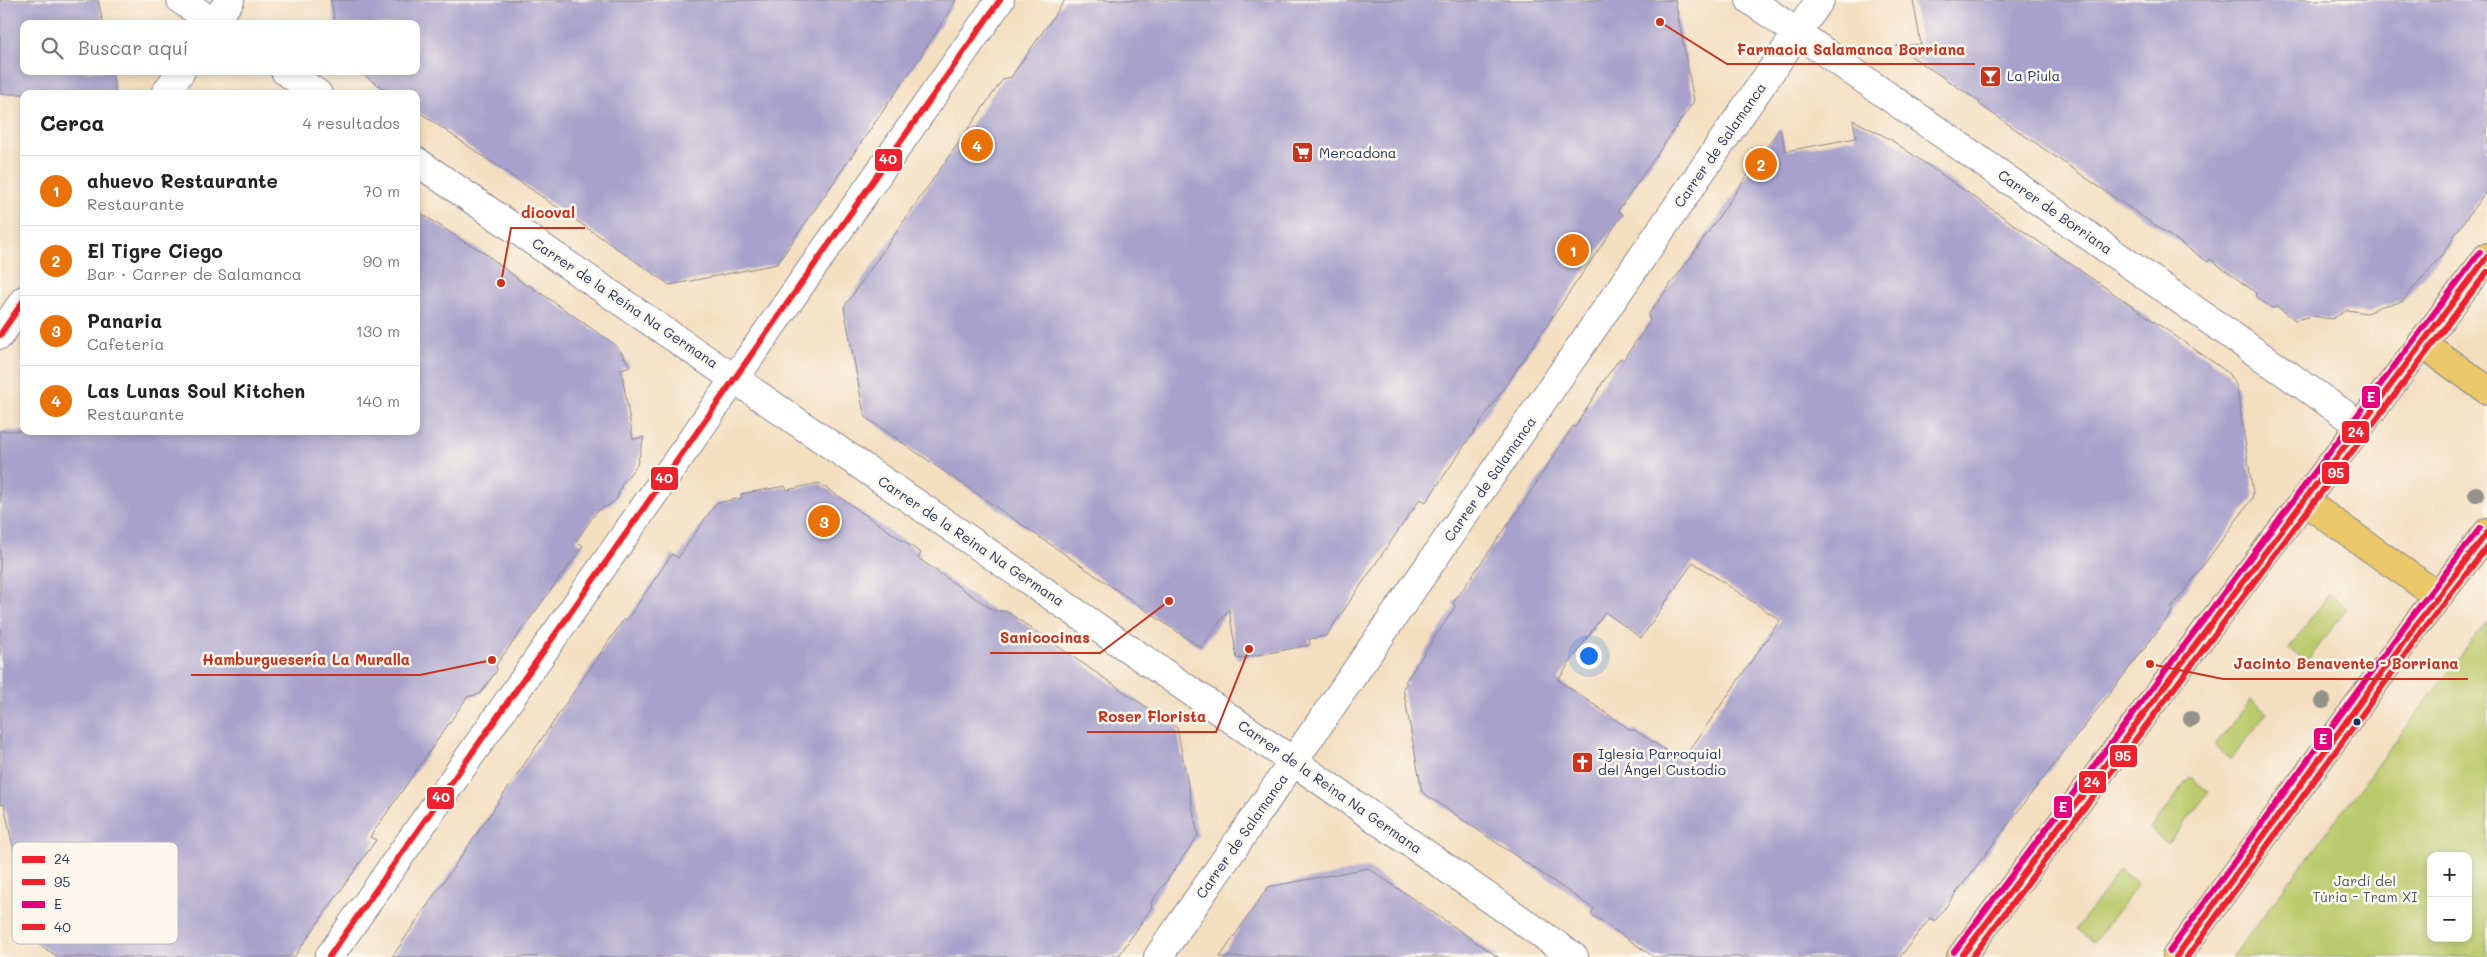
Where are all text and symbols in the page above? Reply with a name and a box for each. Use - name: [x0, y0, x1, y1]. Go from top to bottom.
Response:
- search box: [20, 20, 420, 75]
- icon: search: [38, 34, 66, 62]
- callout: Farmacia Salamanca Borriana: [1727, 34, 1975, 64]
- text: Buscar aquí: [78, 35, 188, 60]
- text: Farmacia Salamanca Borriana: [1737, 39, 1965, 59]
- bar icon: La Piula: [1979, 64, 2003, 88]
- place label: La Piula: [2007, 66, 2060, 85]
- street label: Carrer de Salamanca: [1669, 78, 1770, 211]
- text: Cerca: [40, 109, 105, 136]
- text: 4 resultados: [303, 112, 400, 133]
- pin: 4: [961, 126, 993, 164]
- supermarket icon: Mercadona: [1291, 141, 1315, 165]
- place label: Mercadona: [1319, 143, 1396, 162]
- pin: 2: [1745, 145, 1777, 183]
- line badge: 40: [874, 148, 903, 172]
- text: 40: [879, 149, 897, 168]
- street label: Carrer de Borriana: [1994, 165, 2116, 258]
- text: ahuevo Restaurante: [87, 168, 278, 193]
- text: 1: [52, 180, 60, 201]
- text: 70 m: [363, 180, 400, 201]
- text: Restaurante: [87, 193, 185, 214]
- callout: dicoval: [511, 198, 585, 228]
- text: dicoval: [521, 202, 575, 222]
- pin: 1: [1557, 231, 1589, 269]
- street label: Carrer de la Reina Na Germana: [529, 233, 722, 372]
- text: El Tigre Ciego: [87, 238, 223, 263]
- text: 2: [52, 250, 60, 271]
- text: 90 m: [363, 250, 400, 271]
- text: Bar · Carrer de Salamanca: [87, 263, 302, 284]
- text: Panaria: [87, 308, 162, 333]
- text: 3: [51, 320, 61, 341]
- text: 130 m: [356, 320, 400, 341]
- text: Cafetería: [87, 333, 165, 354]
- text: Las Lunas Soul Kitchen: [87, 378, 305, 403]
- line badge: E: [2361, 385, 2381, 409]
- text: E: [2367, 387, 2376, 406]
- text: 4: [51, 390, 61, 411]
- text: 140 m: [356, 390, 400, 411]
- text: Restaurante: [87, 403, 185, 424]
- street label: Carrer de Salamanca: [1439, 412, 1540, 545]
- line badge: 24: [2341, 420, 2370, 444]
- text: 24: [2348, 422, 2364, 441]
- line badge: 95: [2321, 461, 2350, 485]
- text: 95: [2328, 463, 2344, 482]
- line badge: 40: [650, 466, 679, 491]
- text: 40: [655, 468, 673, 487]
- street label: Carrer de la Reina Na Germana: [875, 471, 1068, 610]
- pin: 3: [808, 502, 840, 540]
- callout: Sanicocinas: [990, 623, 1100, 653]
- text: Sanicocinas: [1000, 627, 1090, 647]
- your location: [1576, 643, 1602, 669]
- callout: Hamburguesería La Muralla: [191, 645, 420, 675]
- text: Hamburguesería La Muralla: [202, 649, 410, 669]
- callout: Jacinto Benavente - Borriana: [2223, 649, 2468, 679]
- text: Jacinto Benavente - Borriana: [2233, 653, 2459, 673]
- callout: Roser Florista: [1087, 702, 1216, 732]
- text: Roser Florista: [1098, 706, 1206, 726]
- street label: Carrer de la Reina Na Germana: [1235, 716, 1426, 858]
- unlabelled marker: [2352, 717, 2362, 727]
- line badge: E: [2313, 727, 2333, 751]
- text: E: [2319, 729, 2328, 748]
- place label: Iglesia Parroquial del Ángel Custodio: [1598, 744, 1726, 779]
- line badge: 95: [2109, 744, 2138, 768]
- text: 95: [2115, 746, 2131, 765]
- church icon: Iglesia Parroquial del Ángel Custodio: [1570, 750, 1594, 774]
- street label: Carrer de Salamanca: [1191, 769, 1292, 902]
- line badge: 24: [2078, 770, 2107, 794]
- text: 24: [2084, 772, 2100, 791]
- line badge: 40: [426, 786, 455, 810]
- text: 40: [432, 787, 450, 806]
- line badge: E: [2053, 795, 2073, 819]
- text: E: [2059, 797, 2068, 816]
- legend: [12, 842, 178, 944]
- text: 24: [54, 849, 71, 868]
- map controls: [2427, 852, 2472, 942]
- button: +: [2427, 852, 2472, 897]
- park label: Jardí del Túria - Tram XI: [2313, 871, 2417, 906]
- text: 95: [54, 872, 70, 891]
- text: E: [54, 894, 62, 913]
- button: −: [2427, 897, 2472, 942]
- text: 40: [54, 917, 71, 936]

